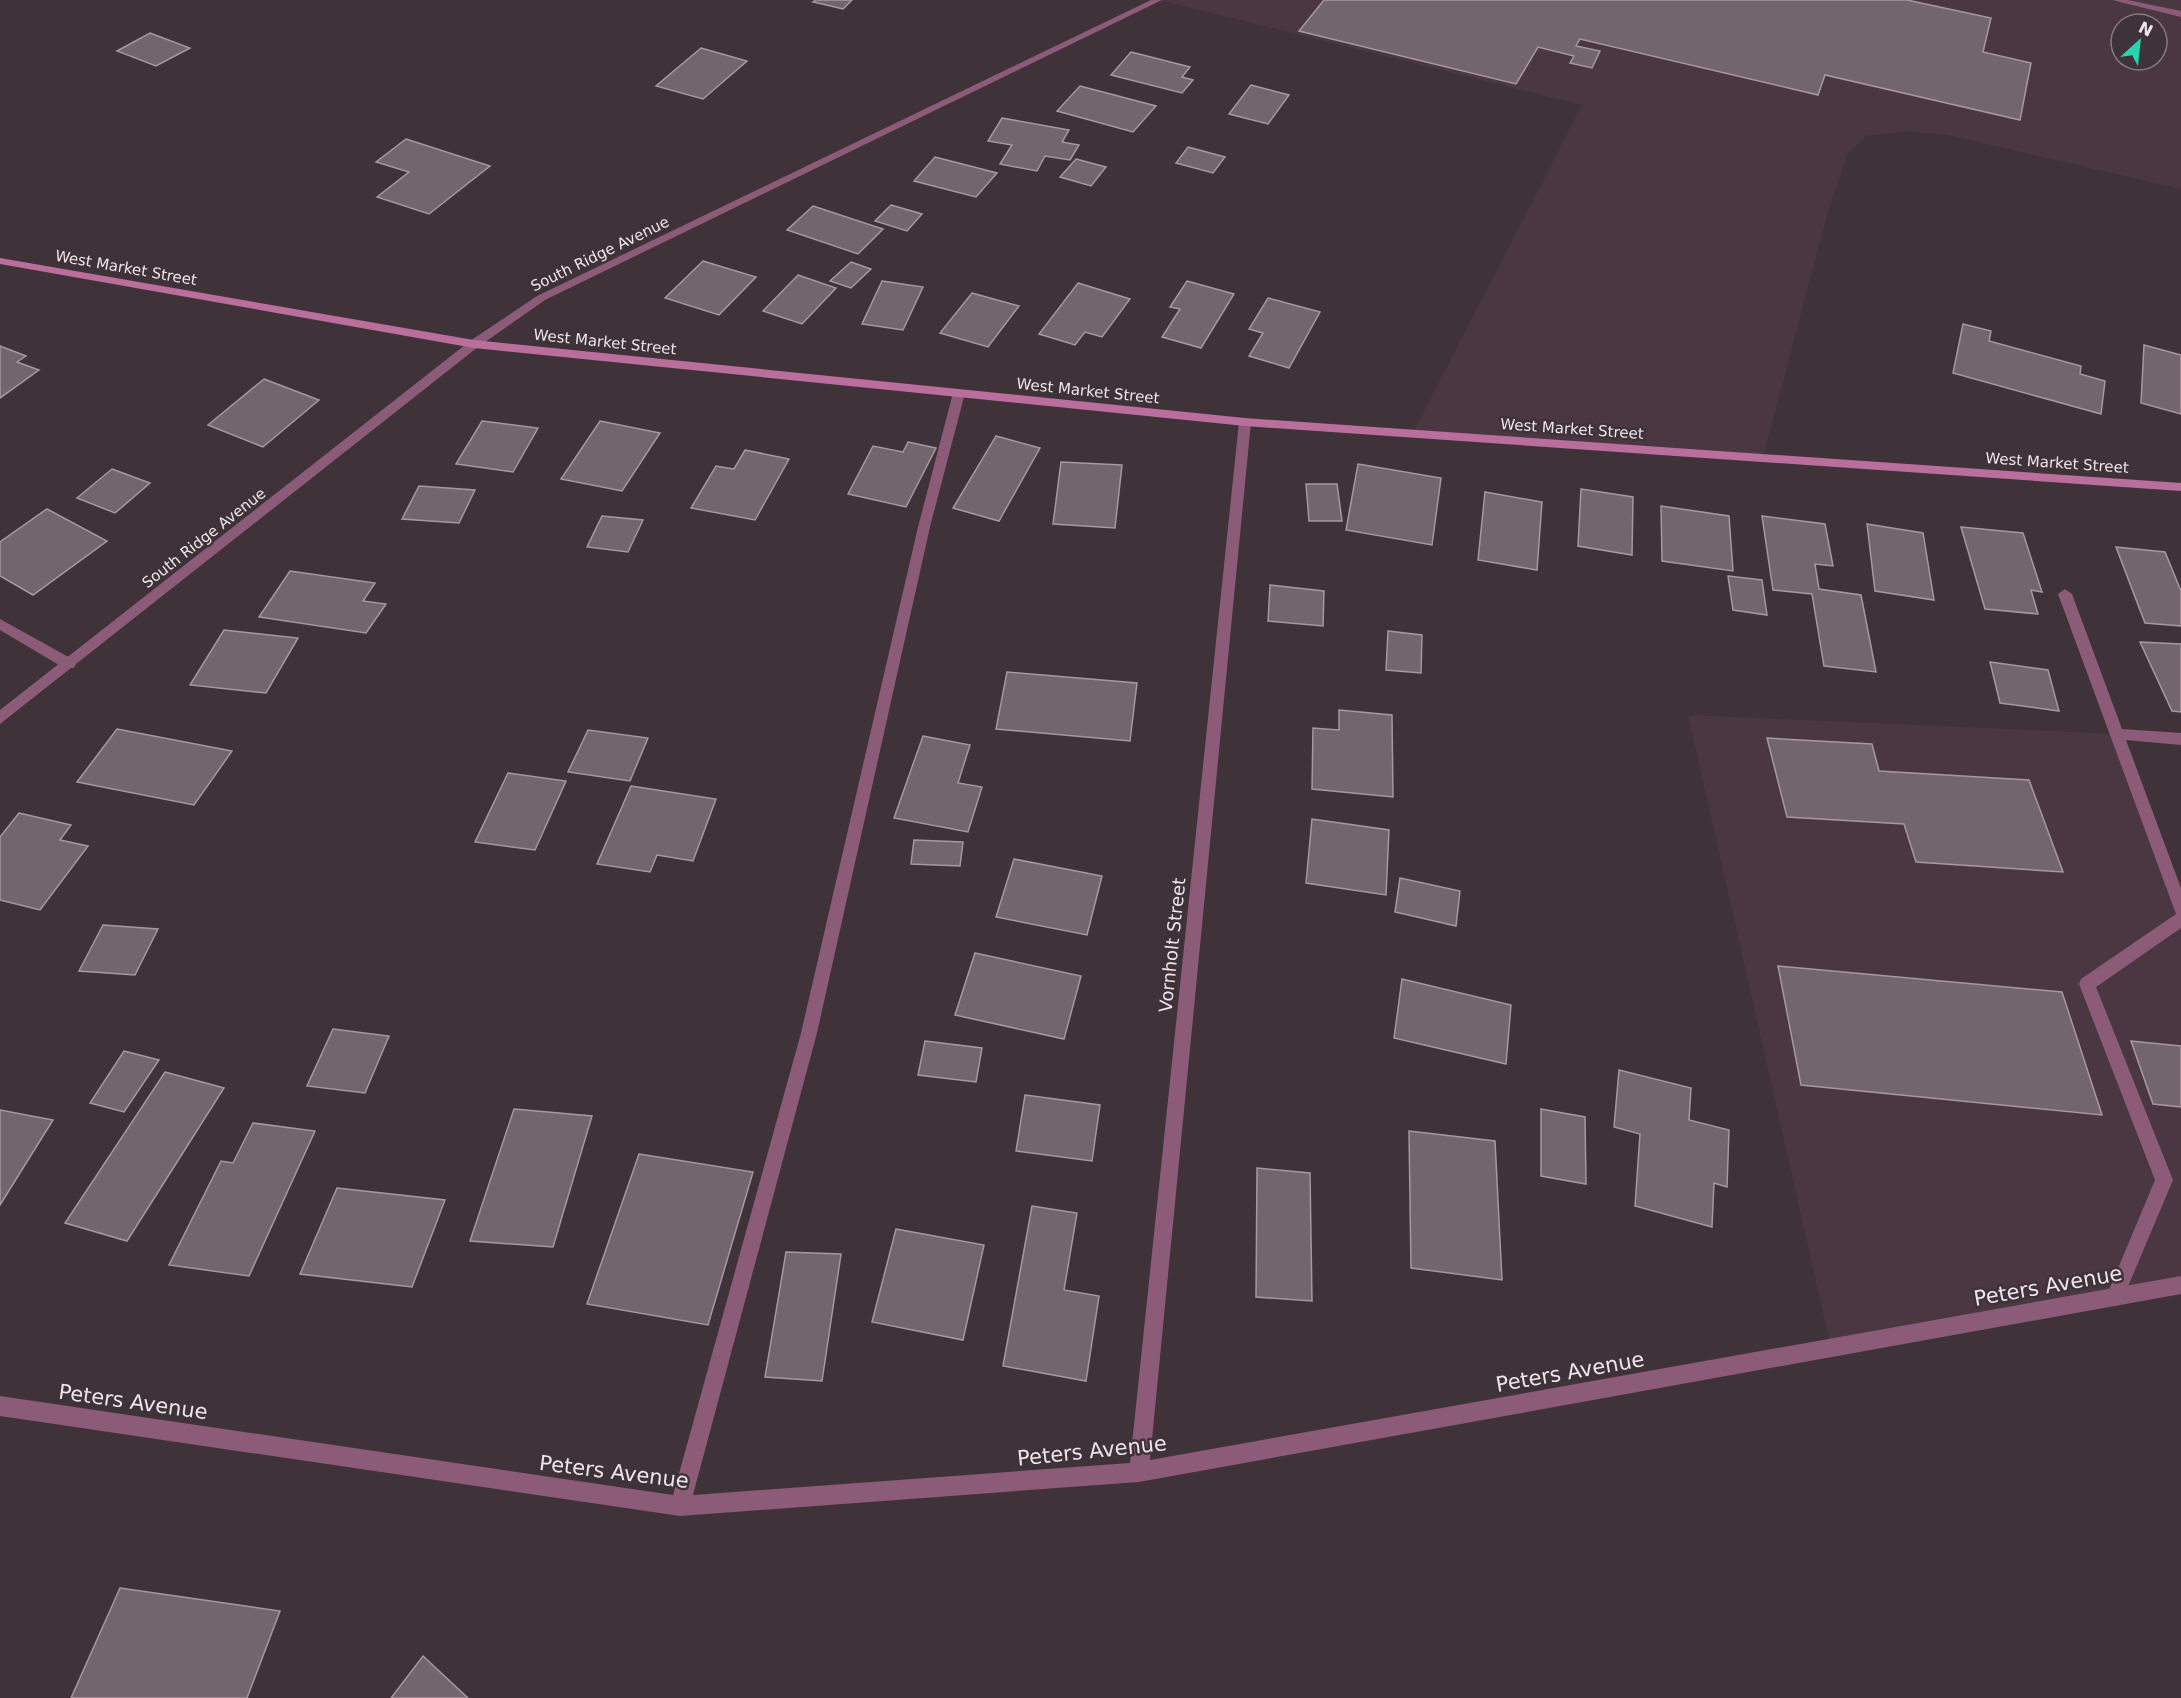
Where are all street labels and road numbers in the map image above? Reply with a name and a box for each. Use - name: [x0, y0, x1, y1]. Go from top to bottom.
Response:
- street label: South Ridge Avenue: [528, 213, 672, 295]
- street label: West Market Street: [54, 247, 198, 289]
- street label: West Market Street: [533, 326, 677, 358]
- street label: West Market Street: [1016, 375, 1160, 407]
- street label: West Market Street: [1500, 415, 1644, 443]
- street label: West Market Street: [1985, 449, 2129, 477]
- street label: South Ridge Avenue: [139, 484, 269, 592]
- street label: Vornholt Street: [1154, 877, 1190, 1013]
- street label: Peters Avenue: [1972, 1261, 2124, 1311]
- street label: Peters Avenue: [1494, 1347, 1646, 1397]
- street label: Peters Avenue: [57, 1380, 209, 1424]
- street label: Peters Avenue: [1016, 1431, 1168, 1471]
- street label: Peters Avenue: [538, 1451, 690, 1493]

